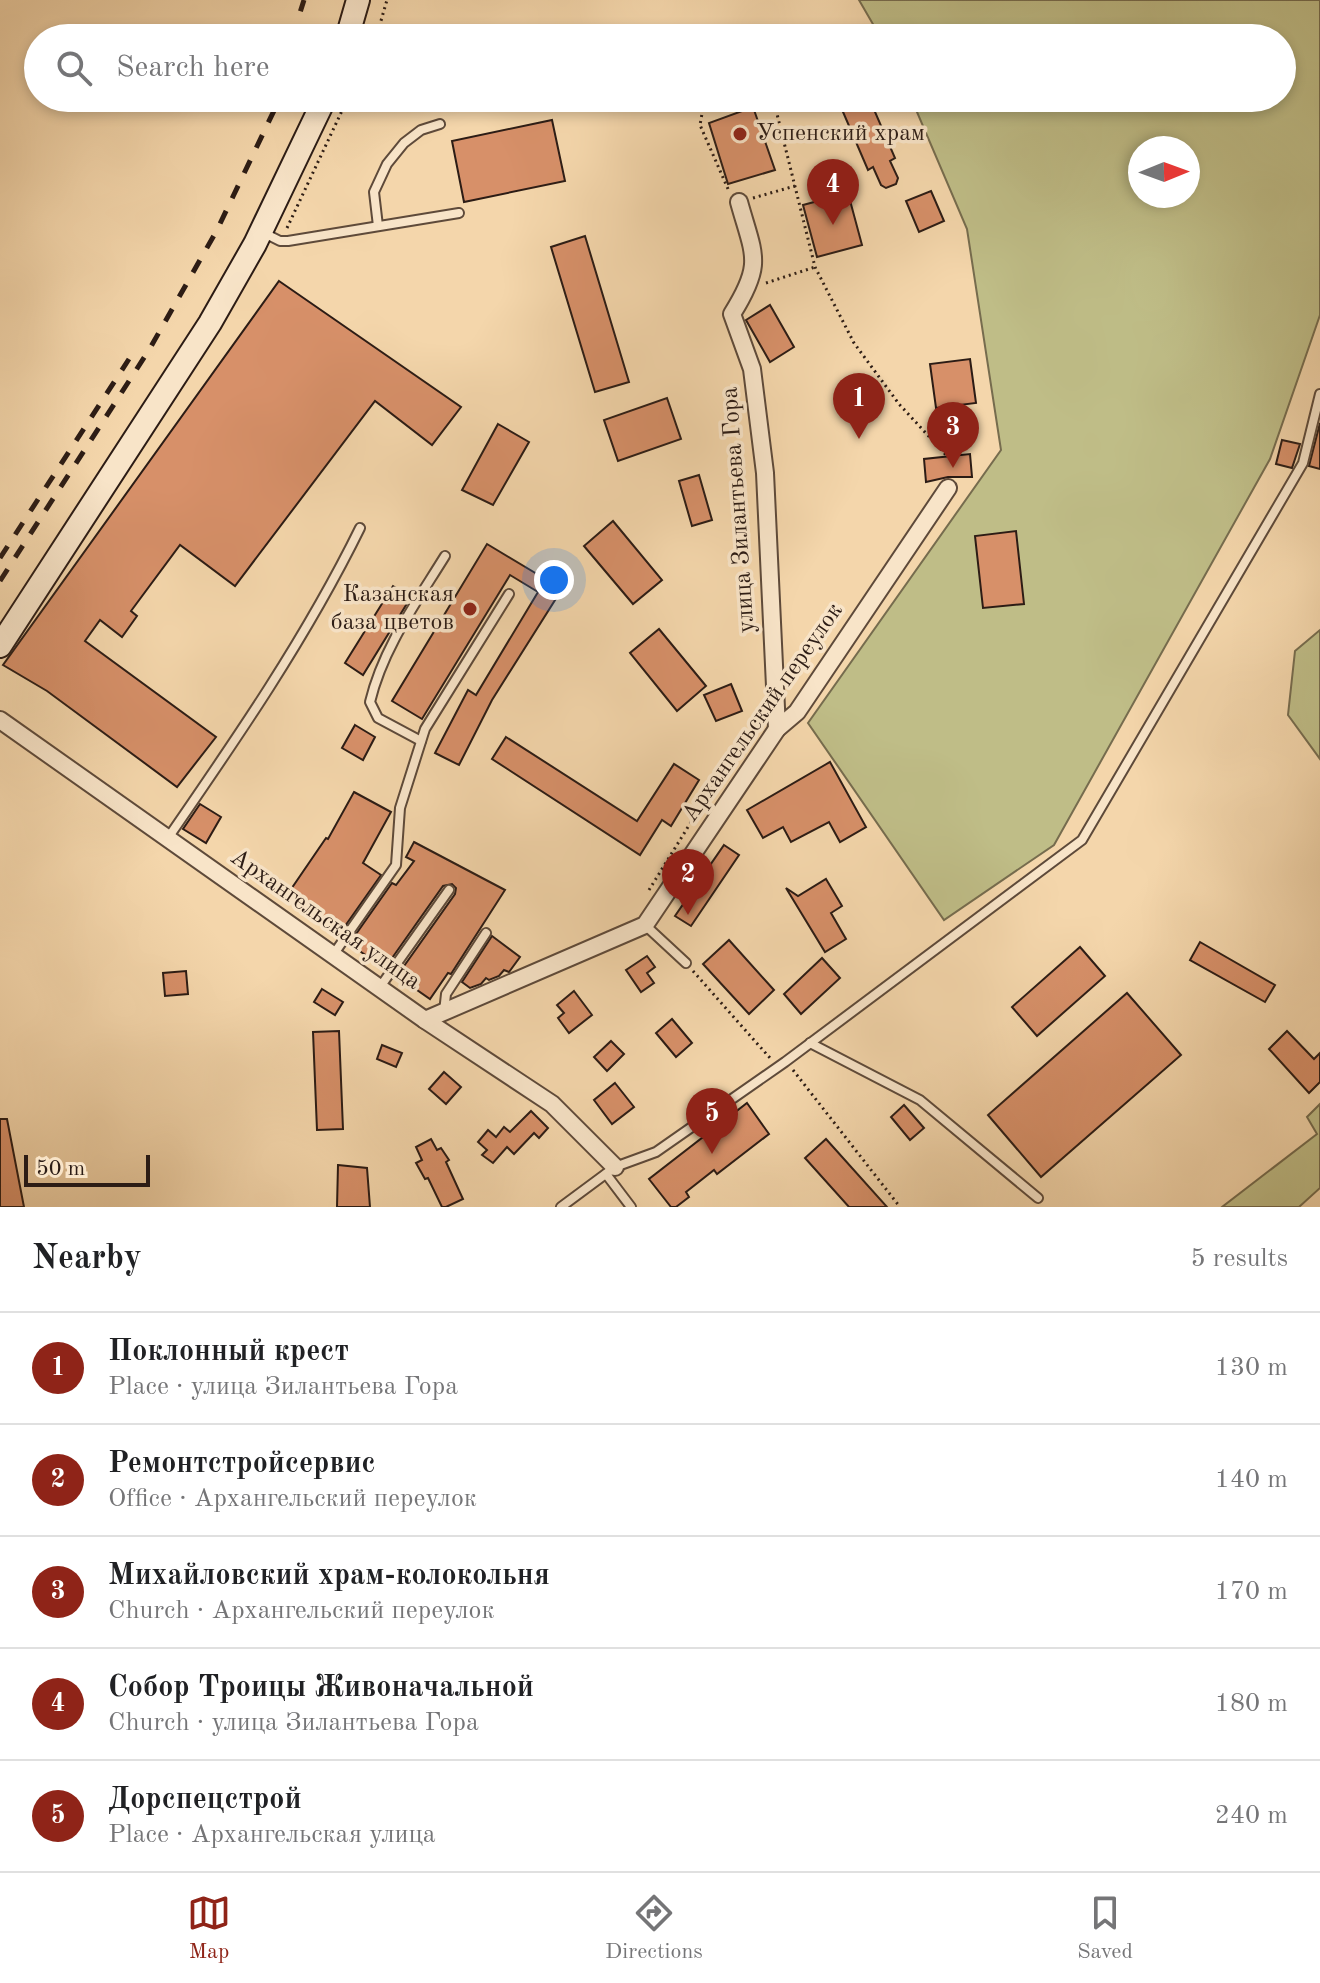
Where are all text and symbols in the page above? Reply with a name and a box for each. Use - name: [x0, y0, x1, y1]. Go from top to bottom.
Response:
- search box: [24, 24, 1296, 112]
- icon: search: [52, 46, 96, 90]
- text: Search here: [116, 53, 270, 83]
- place label: Успенский храм: [756, 122, 925, 146]
- marker: Успенский храм: [731, 125, 749, 143]
- north arrow: [1128, 136, 1200, 208]
- pin: 4: [807, 159, 859, 225]
- pin: 1: [833, 373, 885, 439]
- street label: улица Зилантьева Гора: [718, 386, 760, 634]
- pin: 3: [927, 402, 979, 468]
- your location: [534, 560, 574, 600]
- place label: Казанская база цветов: [331, 583, 454, 635]
- street label: Архангельский переулок: [678, 599, 848, 827]
- marker: Казанская база цветов: [461, 600, 479, 618]
- street label: Архангельская улица: [225, 845, 425, 995]
- pin: 2: [662, 849, 714, 915]
- pin: 5: [686, 1088, 738, 1154]
- scale bar: [24, 1151, 150, 1187]
- text: 50 m: [36, 1158, 85, 1180]
- text: Nearby: [32, 1242, 142, 1276]
- text: 5 results: [1190, 1246, 1288, 1272]
- text: Поклонный крест: [108, 1337, 349, 1367]
- text: 1: [50, 1355, 66, 1381]
- text: 130 m: [1215, 1355, 1288, 1381]
- text: Place · улица Зилантьева Гора: [108, 1374, 458, 1400]
- text: Ремонтстройсервис: [108, 1449, 376, 1479]
- text: 2: [50, 1467, 66, 1493]
- text: 140 m: [1215, 1467, 1288, 1493]
- text: Office · Архангельский переулок: [108, 1486, 477, 1512]
- text: Михайловский храм-колокольня: [108, 1561, 550, 1591]
- text: 3: [50, 1579, 66, 1605]
- text: 170 m: [1215, 1579, 1288, 1605]
- text: Church · Архангельский переулок: [108, 1598, 495, 1624]
- text: Собор Троицы Живоначальной: [108, 1673, 534, 1703]
- text: 4: [50, 1691, 66, 1717]
- text: 180 m: [1215, 1691, 1288, 1717]
- text: Church · улица Зилантьева Гора: [108, 1710, 479, 1736]
- text: Дорспецстрой: [108, 1785, 302, 1815]
- text: 5: [50, 1803, 66, 1829]
- text: 240 m: [1215, 1803, 1288, 1829]
- text: Place · Архангельская улица: [108, 1822, 436, 1848]
- tab: Map: [187, 1891, 231, 1966]
- tab: Directions: [605, 1891, 703, 1966]
- tab: Saved: [1077, 1891, 1133, 1966]

